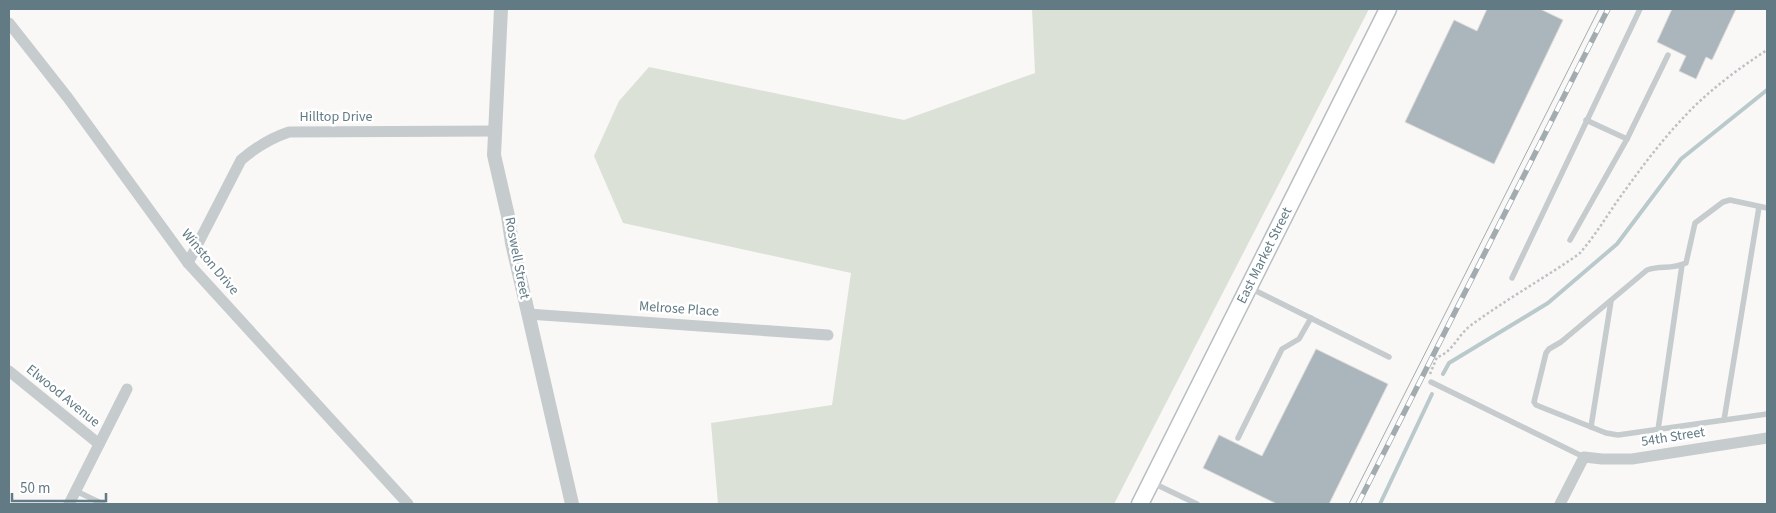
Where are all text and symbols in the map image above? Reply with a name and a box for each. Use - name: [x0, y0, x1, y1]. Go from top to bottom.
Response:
- street label: Hilltop Drive: [300, 107, 372, 127]
- street label: East Market Street: [1232, 203, 1297, 307]
- street label: Roswell Street: [499, 215, 535, 301]
- street label: Winston Drive: [176, 225, 244, 299]
- street label: Melrose Place: [638, 296, 720, 322]
- street label: Elwood Avenue: [22, 360, 104, 432]
- street label: 54th Street: [1640, 422, 1707, 452]
- scale bar: [12, 470, 106, 502]
- text: 50 m: [20, 478, 50, 499]

